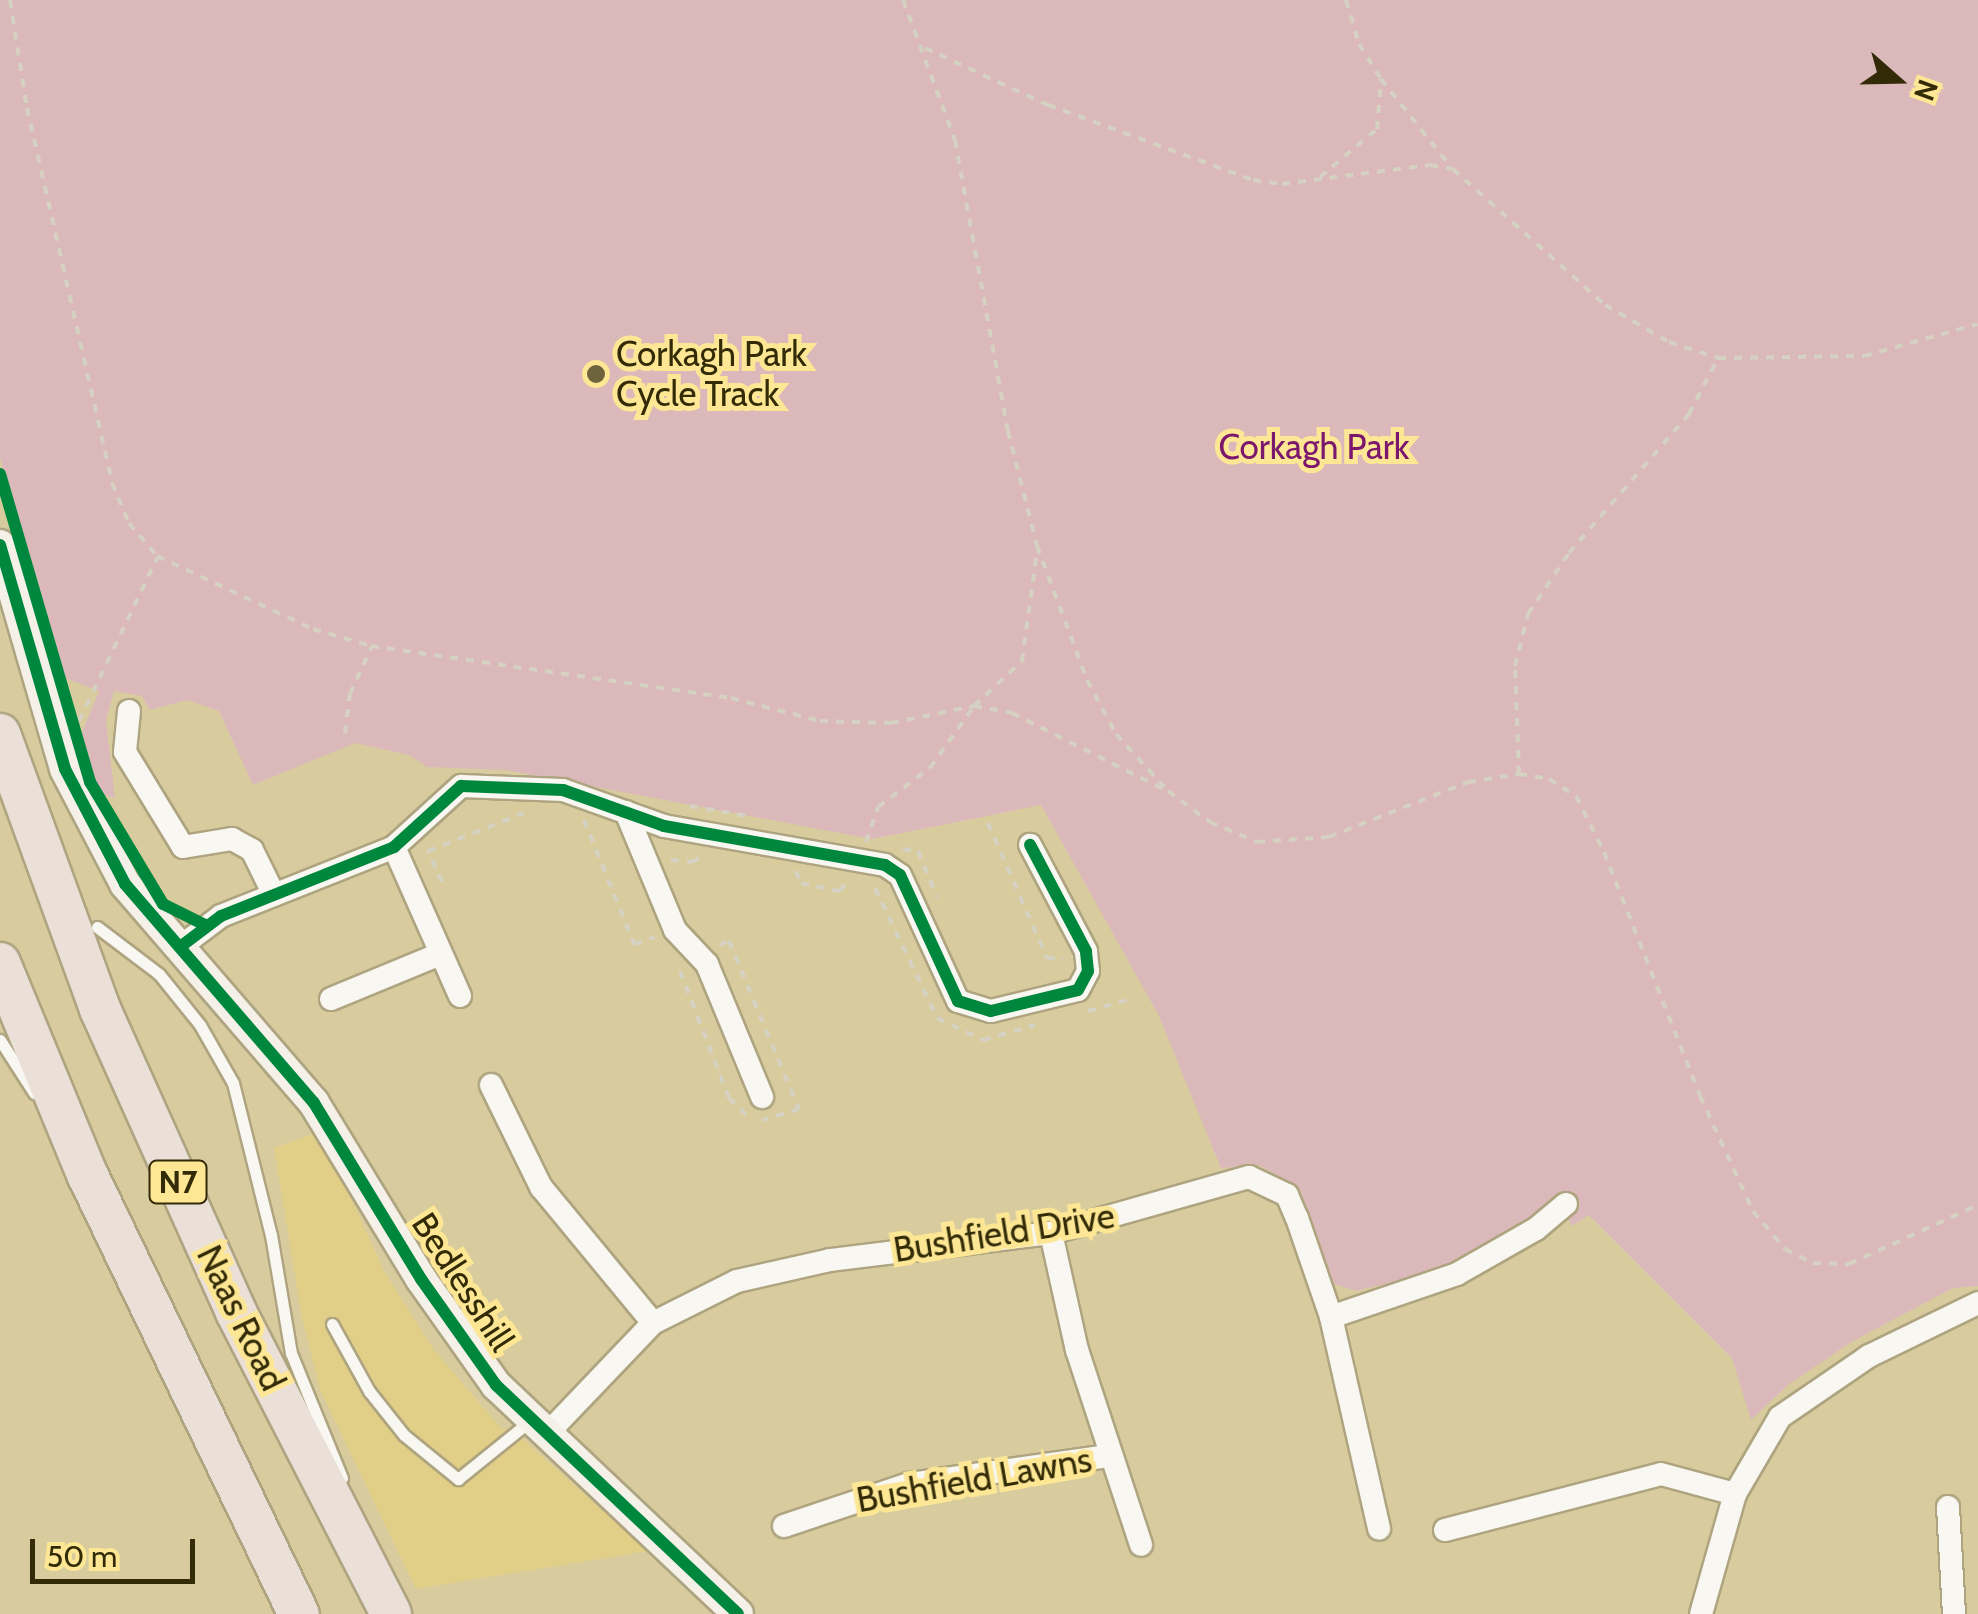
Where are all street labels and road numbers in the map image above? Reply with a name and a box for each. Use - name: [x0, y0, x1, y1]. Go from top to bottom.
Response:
- road number: N7: [148, 1155, 208, 1209]
- street label: Bushfield Drive: [891, 1195, 1117, 1271]
- street label: Bedlesshill: [403, 1205, 523, 1359]
- street label: Naas Road: [188, 1239, 294, 1397]
- street label: Bushfield Lawns: [853, 1439, 1095, 1521]

